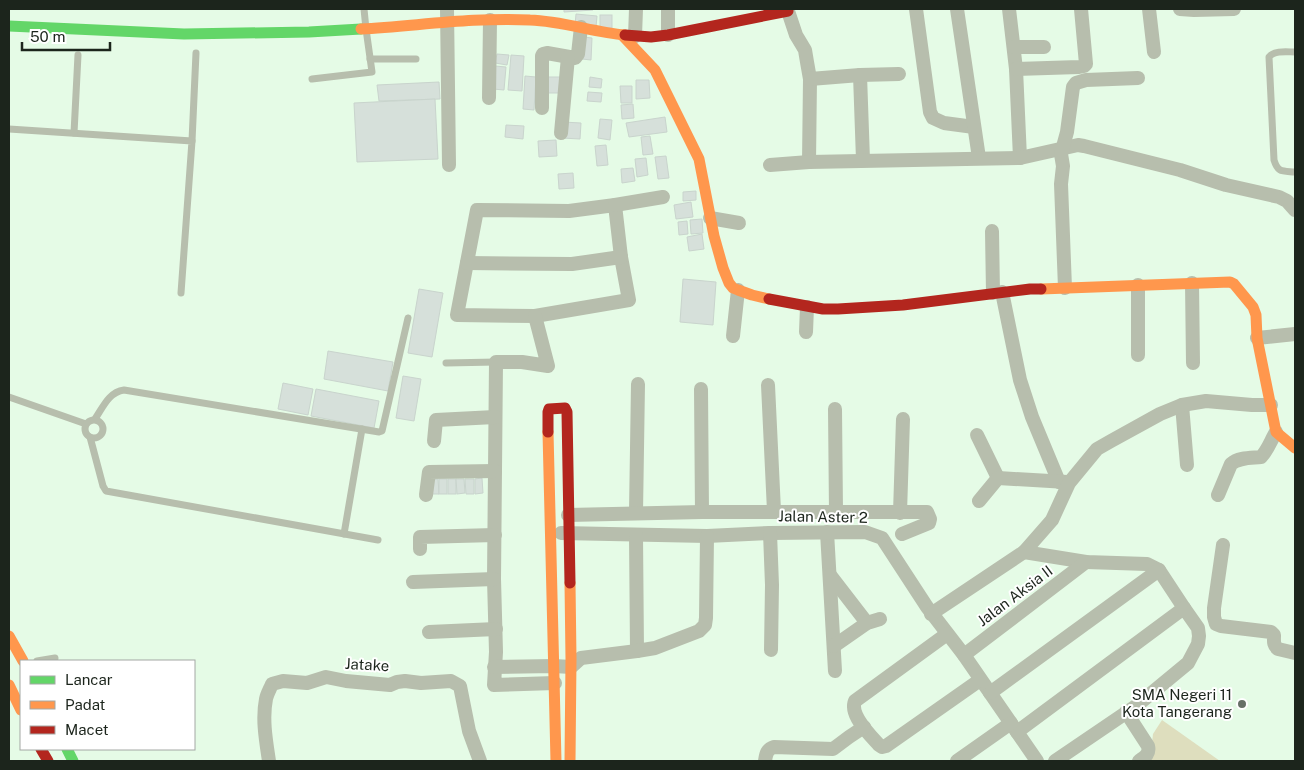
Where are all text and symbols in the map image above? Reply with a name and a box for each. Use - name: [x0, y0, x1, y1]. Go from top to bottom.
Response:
- scale bar: [22, 20, 110, 52]
- text: 50 m: [30, 28, 65, 45]
- street label: Jalan Aster 2: [778, 507, 868, 526]
- street label: Jalan Aksia II: [974, 562, 1056, 629]
- street label: Jatake: [344, 655, 390, 674]
- legend: [20, 660, 195, 750]
- text: Lancar: [65, 671, 113, 688]
- place label: SMA Negeri 11 Kota Tangerang: [1122, 686, 1232, 720]
- text: Padat: [65, 696, 106, 713]
- marker: SMA Negeri 11 Kota Tangerang: [1236, 698, 1248, 710]
- text: Macet: [65, 721, 109, 738]

